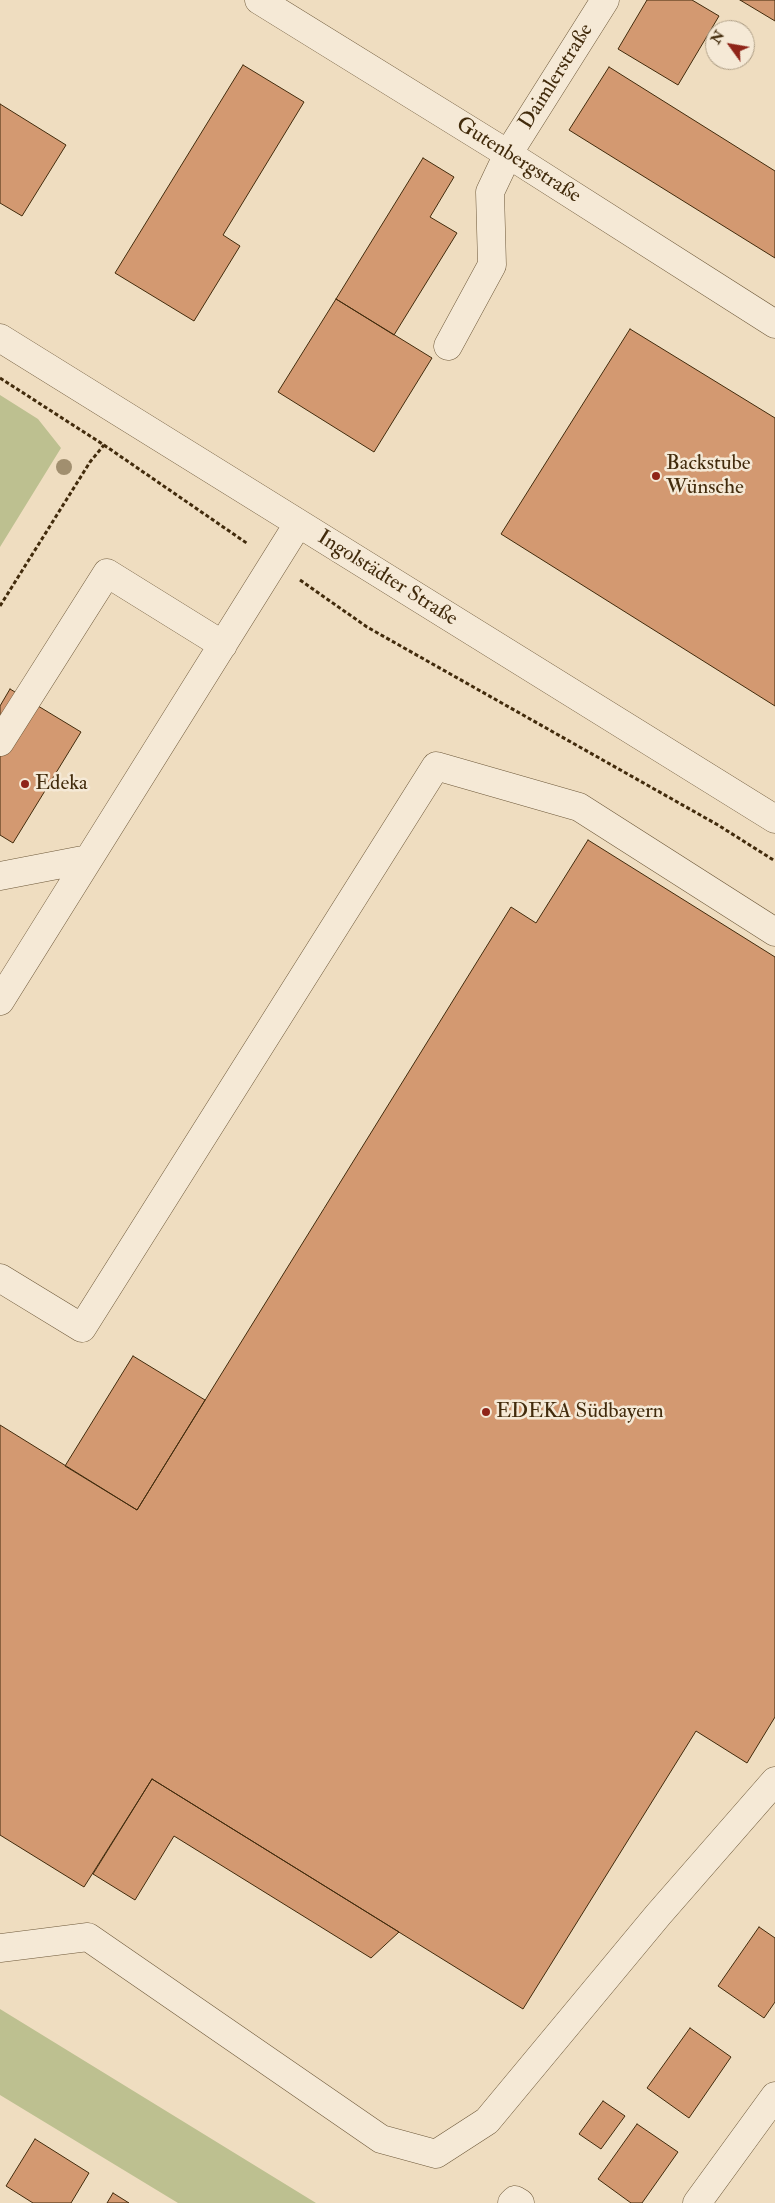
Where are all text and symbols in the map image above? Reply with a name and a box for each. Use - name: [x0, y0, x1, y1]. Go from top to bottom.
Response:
- street label: Daimlerstraße: [514, 19, 600, 135]
- north arrow: [705, 20, 755, 70]
- text: N: [707, 27, 728, 47]
- street label: Gutenbergstraße: [451, 113, 585, 209]
- place label: Backstube Wünsche: [666, 451, 751, 501]
- marker: Backstube Wünsche: [650, 470, 662, 482]
- street label: Ingolstädter Straße: [312, 526, 462, 632]
- place label: Edeka: [35, 771, 88, 797]
- marker: Edeka: [19, 778, 31, 790]
- place label: EDEKA Südbayern: [496, 1399, 664, 1425]
- marker: EDEKA Südbayern: [480, 1406, 492, 1418]

